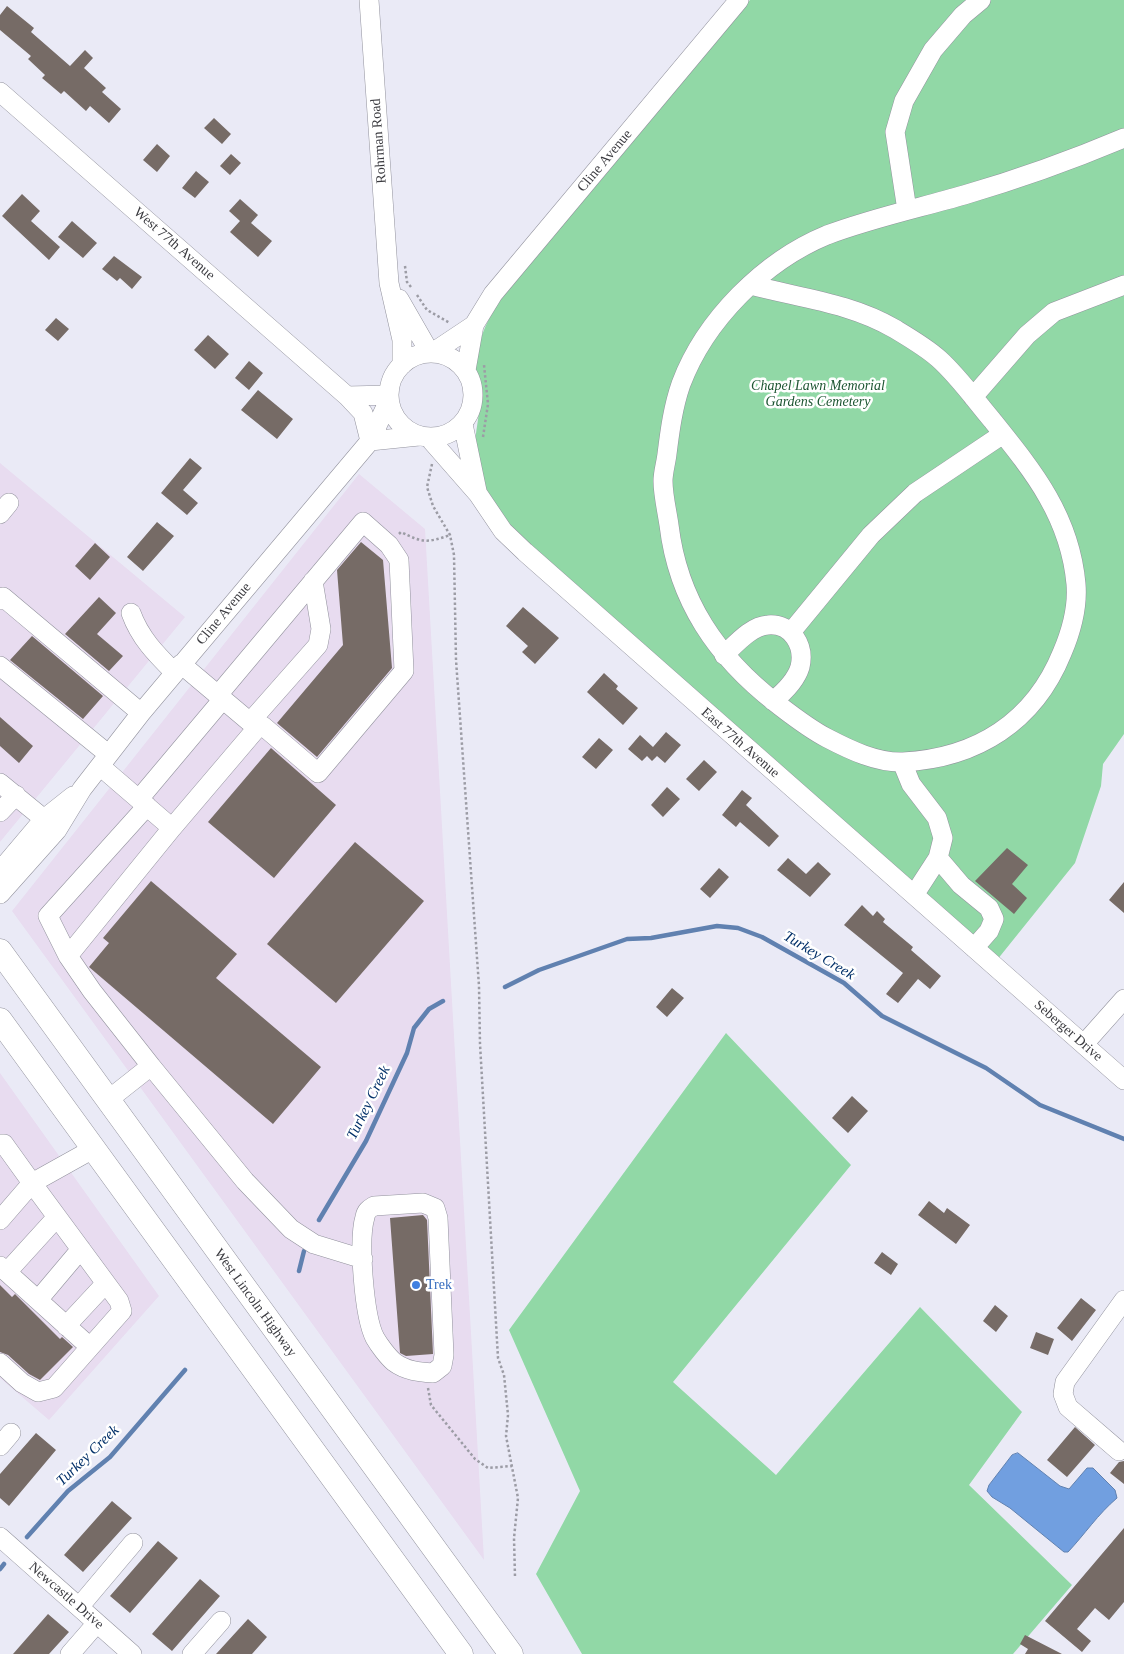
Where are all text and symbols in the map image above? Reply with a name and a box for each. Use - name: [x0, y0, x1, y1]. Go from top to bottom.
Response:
- street label: Rohrman Road: [368, 98, 390, 184]
- street label: Cline Avenue: [574, 126, 636, 196]
- street label: West 77th Avenue: [130, 204, 218, 284]
- park label: Chapel Lawn Memorial Gardens Cemetery: [751, 378, 885, 411]
- street label: Cline Avenue: [193, 579, 255, 649]
- street label: East 77th Avenue: [697, 704, 783, 782]
- water label: Turkey Creek: [780, 928, 858, 984]
- street label: Seberger Drive: [1030, 997, 1106, 1065]
- water label: Turkey Creek: [343, 1063, 395, 1143]
- street label: West Lincoln Highway: [210, 1246, 300, 1360]
- place label: Trek: [426, 1277, 452, 1293]
- marker: Trek: [410, 1279, 422, 1291]
- water label: Turkey Creek: [53, 1422, 123, 1490]
- street label: Newcastle Drive: [25, 1559, 107, 1633]

